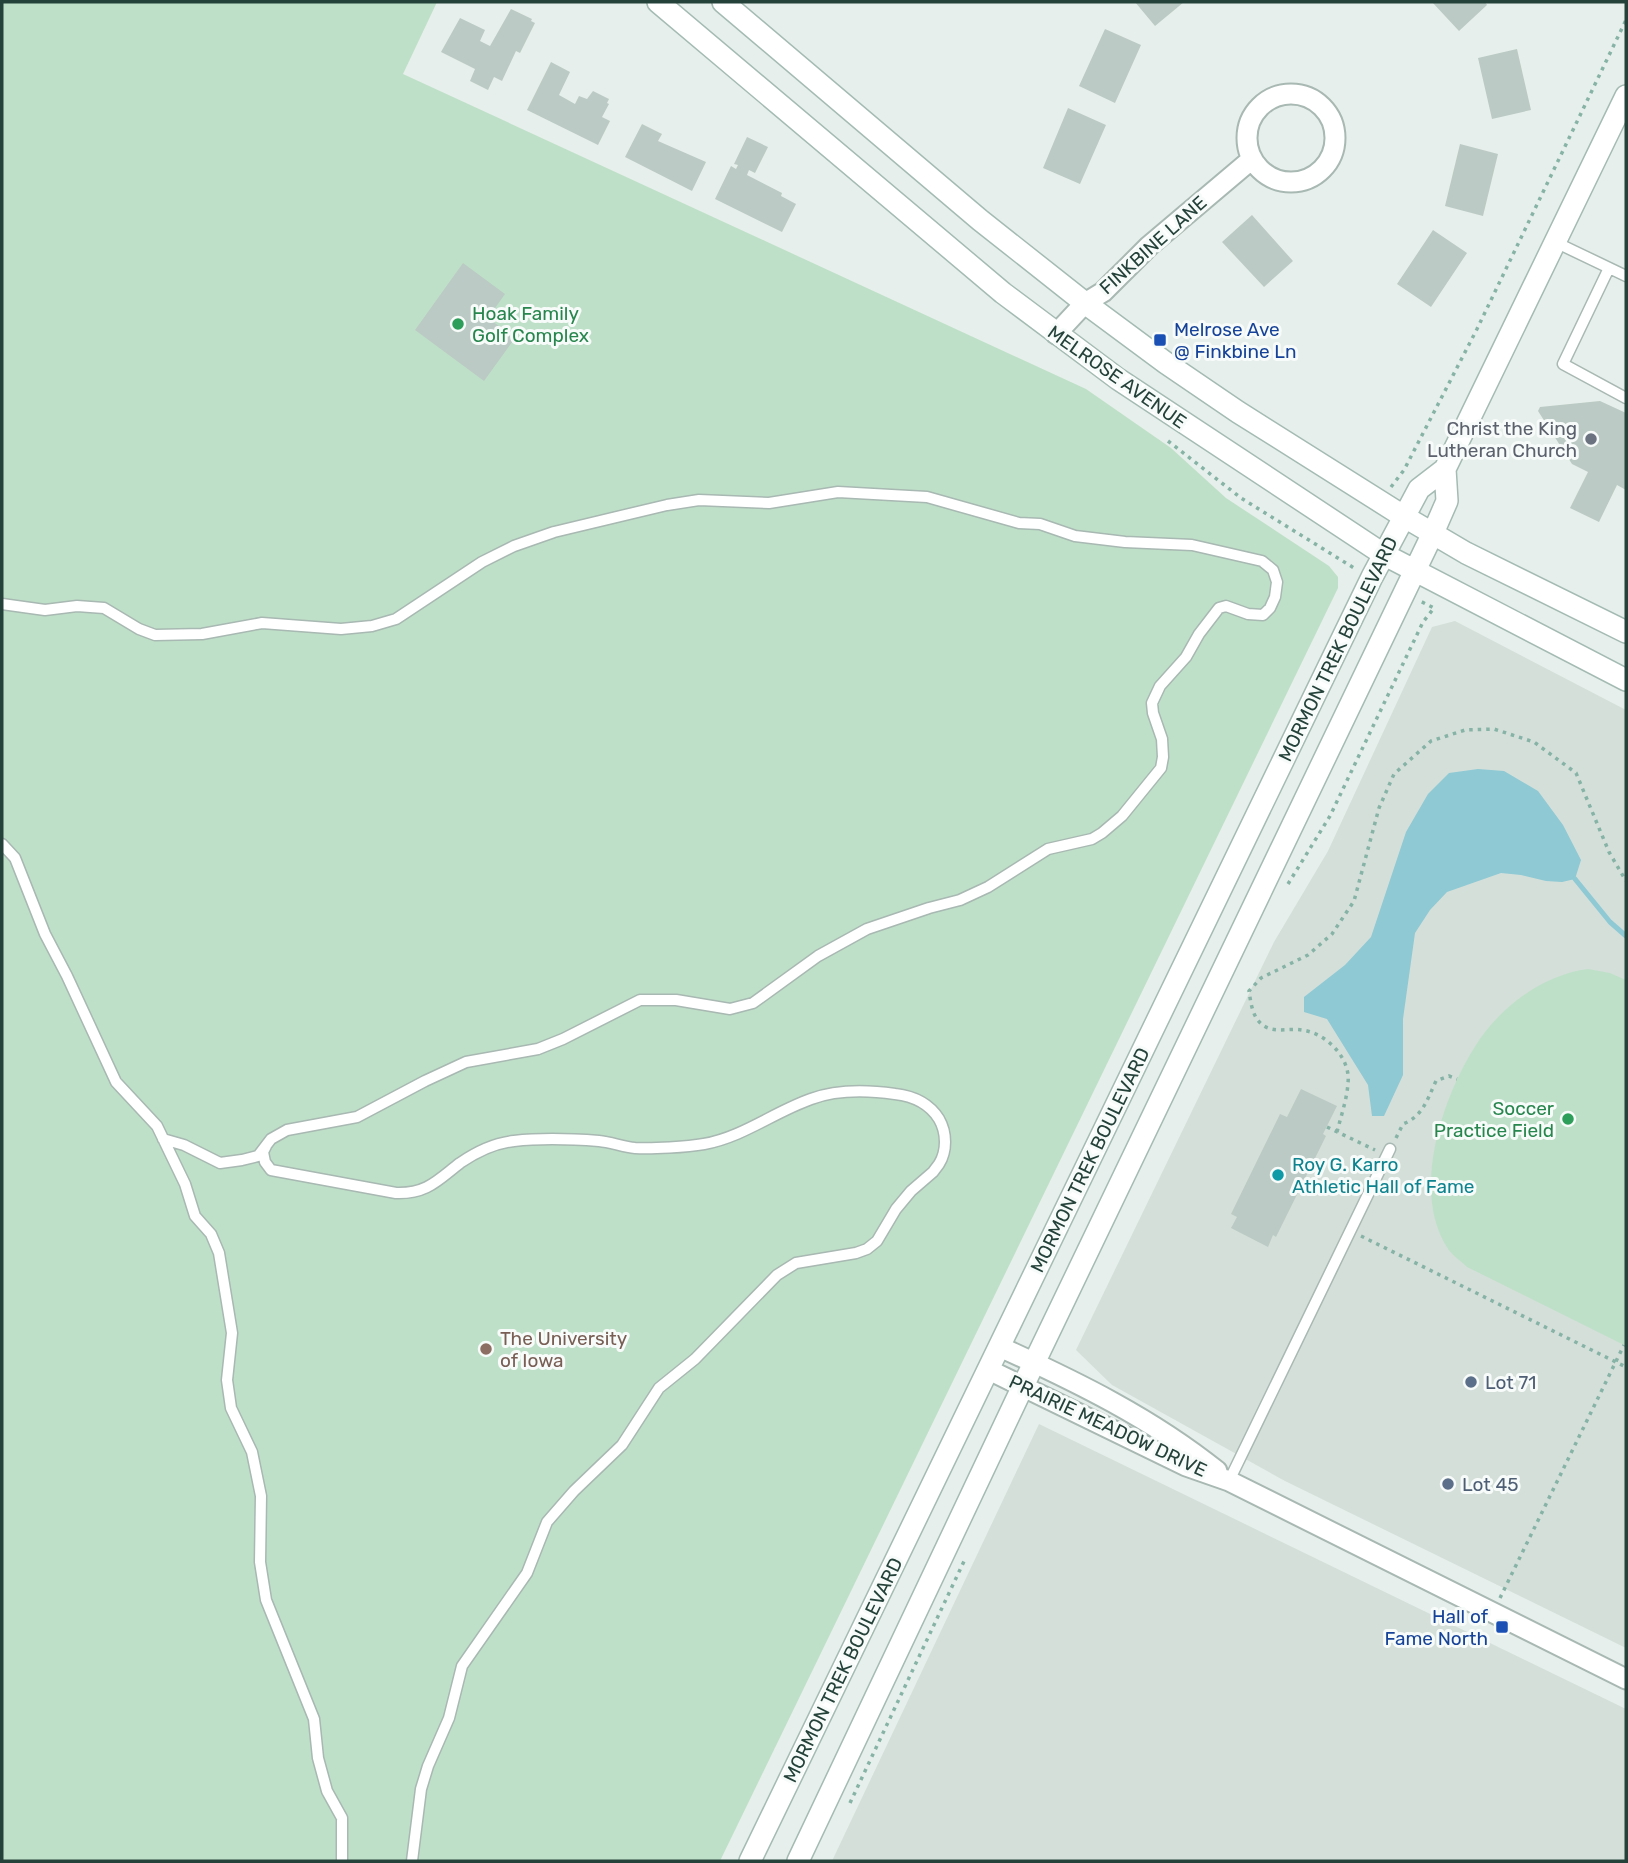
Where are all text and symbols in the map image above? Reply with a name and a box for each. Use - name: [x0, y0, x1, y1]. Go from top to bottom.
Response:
- street label: FINKBINE LANE: [1095, 191, 1211, 299]
- place label: Hoak Family Golf Complex: [472, 302, 589, 347]
- marker: Hoak Family Golf Complex: [450, 316, 466, 332]
- place label: Melrose Ave @ Finkbine Ln: [1174, 318, 1296, 363]
- street label: MELROSE AVENUE: [1043, 321, 1191, 433]
- marker: Melrose Ave @ Finkbine Ln: [1152, 332, 1168, 348]
- place label: Christ the King Lutheran Church: [1427, 417, 1577, 462]
- marker: Christ the King Lutheran Church: [1583, 431, 1599, 447]
- street label: MORMON TREK BOULEVARD: [1273, 533, 1403, 765]
- street label: MORMON TREK BOULEVARD: [1025, 1044, 1155, 1276]
- place label: Soccer Practice Field: [1434, 1097, 1555, 1142]
- marker: Soccer Practice Field: [1560, 1111, 1576, 1127]
- place label: Roy G. Karro Athletic Hall of Fame: [1292, 1153, 1474, 1198]
- marker: Roy G. Karro Athletic Hall of Fame: [1270, 1167, 1286, 1183]
- place label: The University of Iowa: [500, 1327, 627, 1372]
- marker: The University of Iowa: [478, 1341, 494, 1357]
- street label: PRAIRIE MEADOW DRIVE: [1005, 1370, 1211, 1482]
- place label: Lot 71: [1485, 1371, 1536, 1394]
- marker: Lot 71: [1463, 1374, 1479, 1390]
- place label: Lot 45: [1462, 1473, 1518, 1496]
- marker: Lot 45: [1440, 1476, 1456, 1492]
- street label: MORMON TREK BOULEVARD: [778, 1554, 908, 1786]
- place label: Hall of Fame North: [1384, 1605, 1489, 1650]
- marker: Hall of Fame North: [1494, 1619, 1510, 1635]

